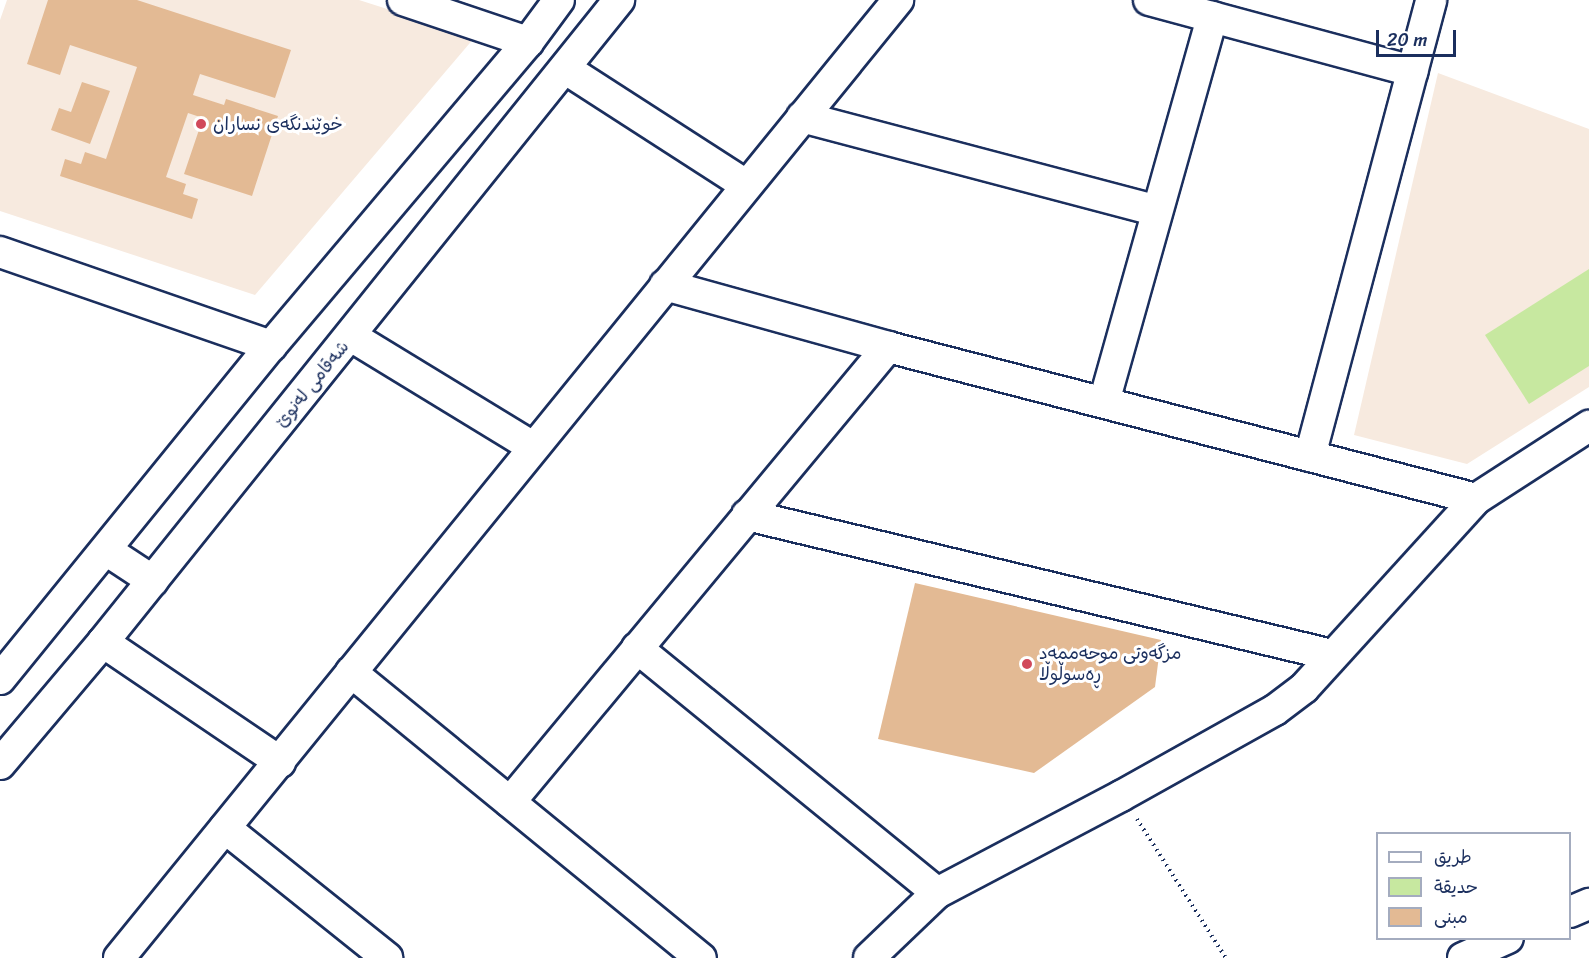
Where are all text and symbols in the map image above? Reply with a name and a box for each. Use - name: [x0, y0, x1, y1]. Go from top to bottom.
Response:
- scale bar: [1379, 18, 1458, 56]
- text: 20 m: [1387, 24, 1427, 56]
- place label: خوێندنگەی نساران: [213, 113, 343, 135]
- marker: خوێندنگەی نساران: [194, 117, 208, 131]
- street label: شەقامی لەنوێ: [270, 336, 354, 432]
- place label: مزگەوتی موحەممەد ڕەسوڵوڵا: [1039, 643, 1182, 686]
- marker: مزگەوتی موحەممەد ڕەسوڵوڵا: [1020, 657, 1034, 671]
- legend: [1376, 832, 1571, 940]
- text: طريق: [1434, 841, 1472, 873]
- text: حديقة: [1434, 871, 1478, 903]
- text: مبنى: [1434, 901, 1468, 933]

